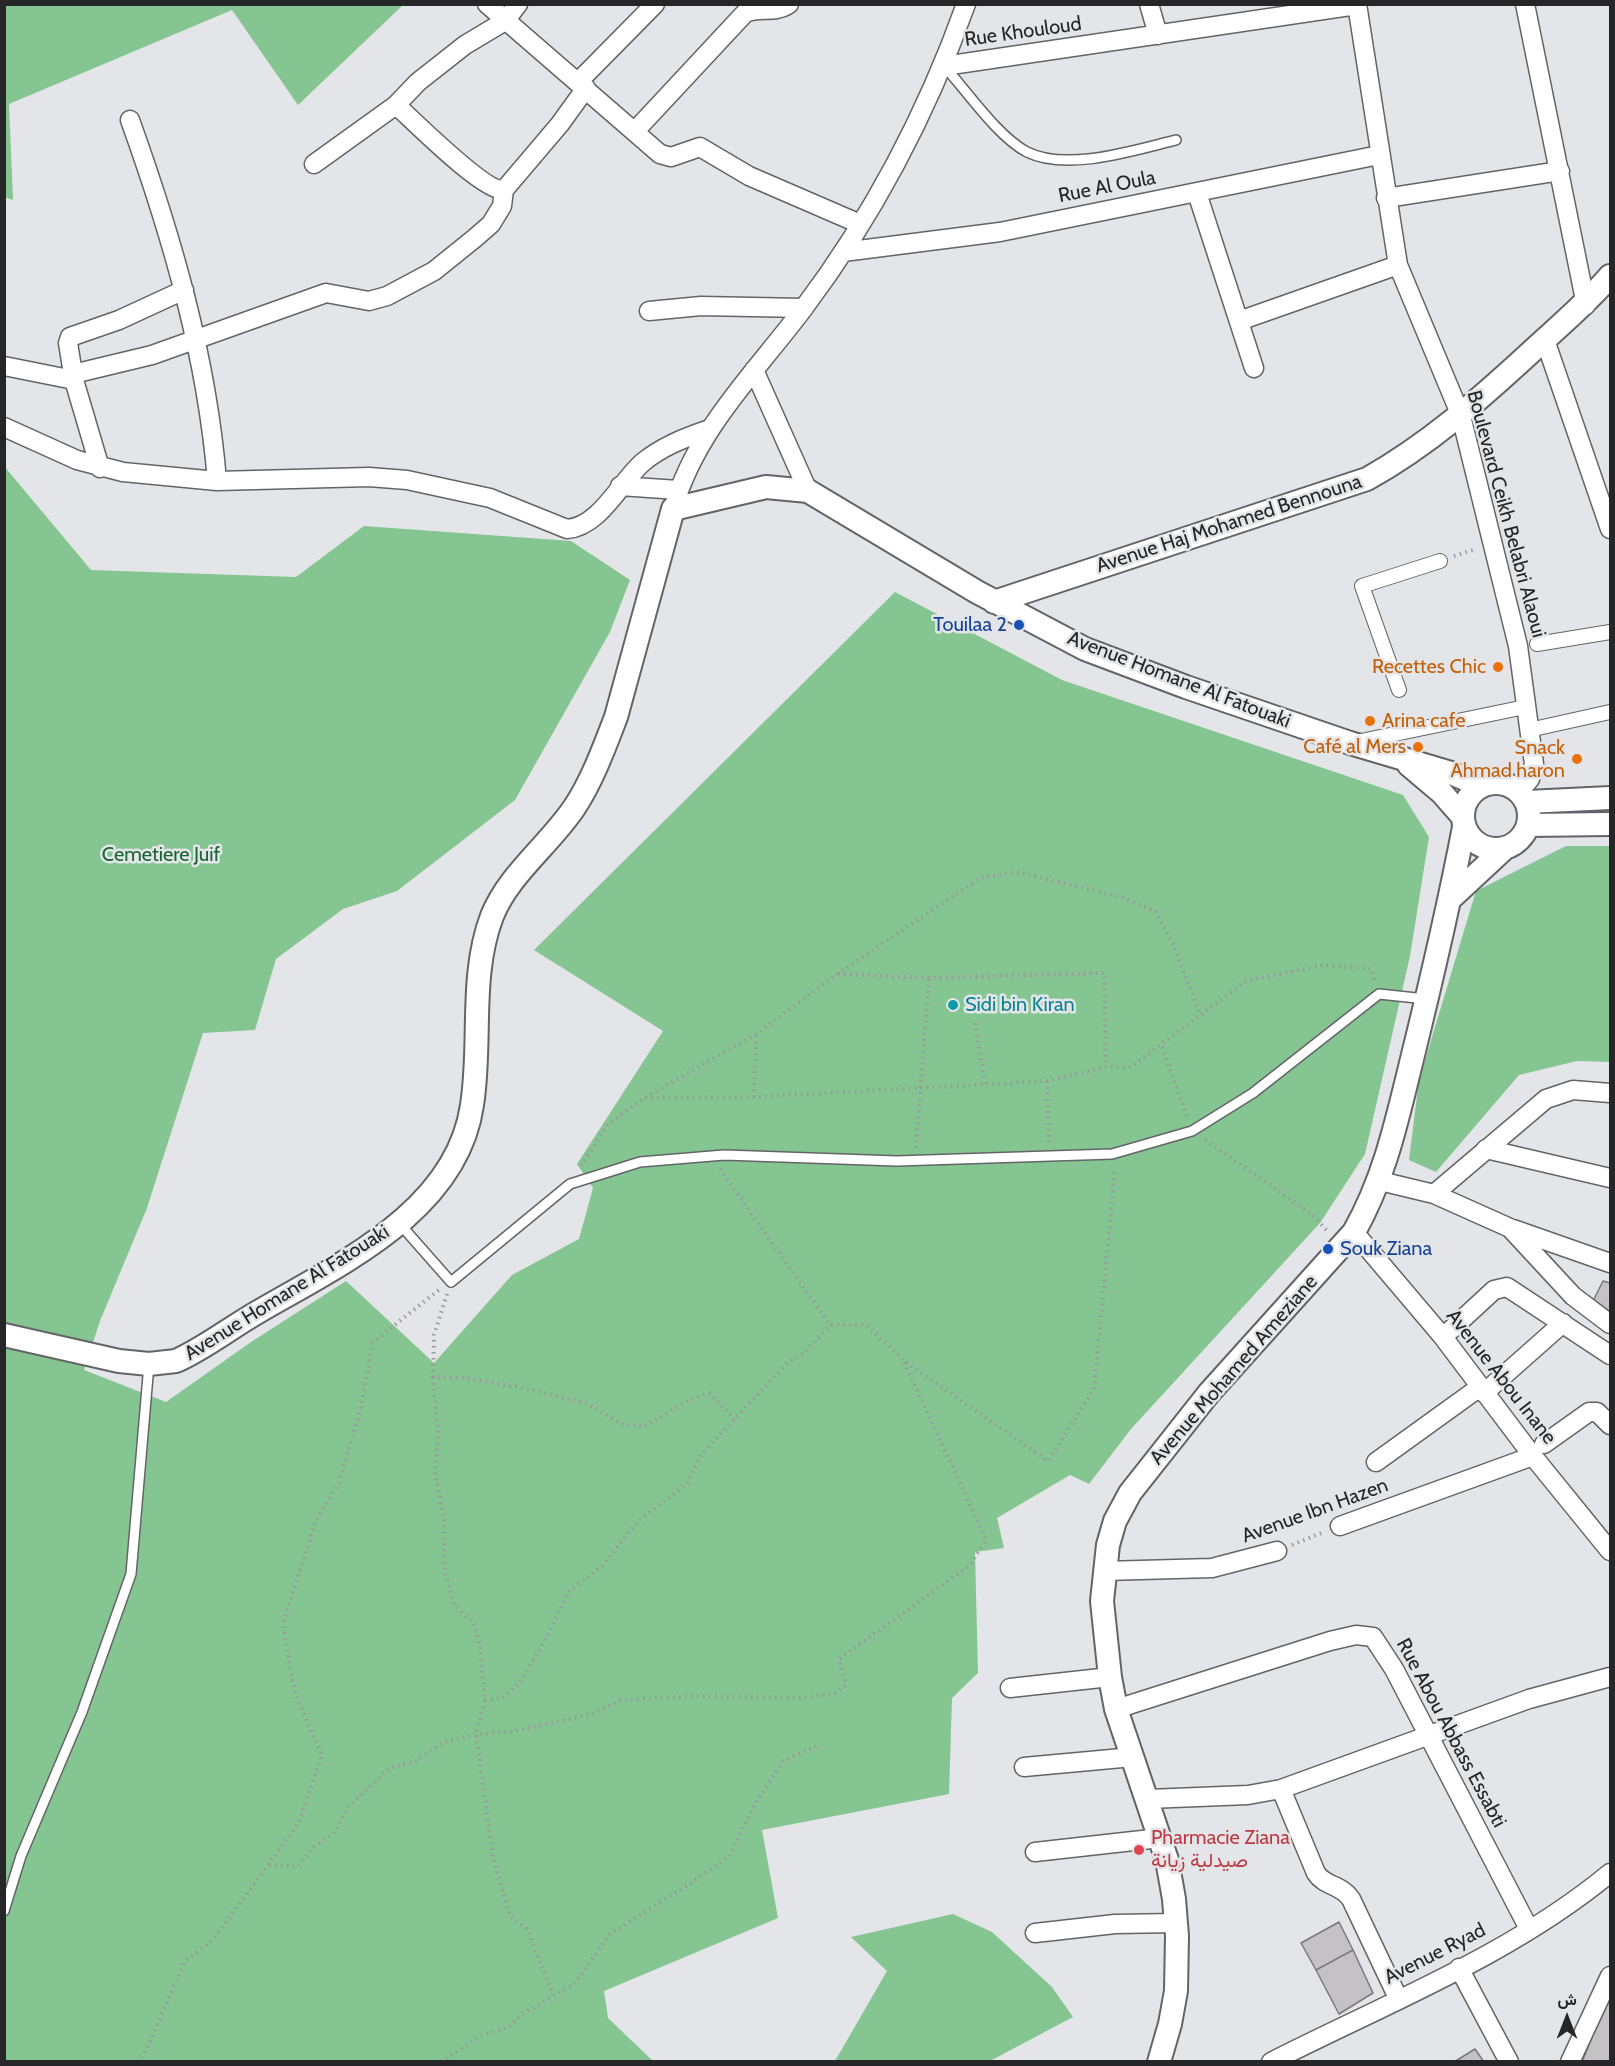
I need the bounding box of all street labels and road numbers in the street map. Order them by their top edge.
street label: Rue Khouloud [963,12,1083,52]
street label: Rue Al Oula [1056,166,1158,208]
street label: Boulevard Ceikh Belabri Alaoui [1461,388,1551,640]
street label: Avenue Haj Mohamed Bennouna [1093,470,1365,578]
street label: Avenue Homane Al Fatouaki [1064,626,1294,734]
street label: Avenue Homane Al Fatouaki [180,1220,394,1366]
street label: Avenue Mohamed Ameziane [1145,1270,1323,1470]
street label: Avenue Abou Inane [1441,1305,1561,1449]
street label: Avenue Ibn Hazen [1239,1473,1391,1549]
street label: Rue Abou Abbass Essabti [1391,1634,1511,1832]
street label: Avenue Ryad [1380,1918,1490,1990]

